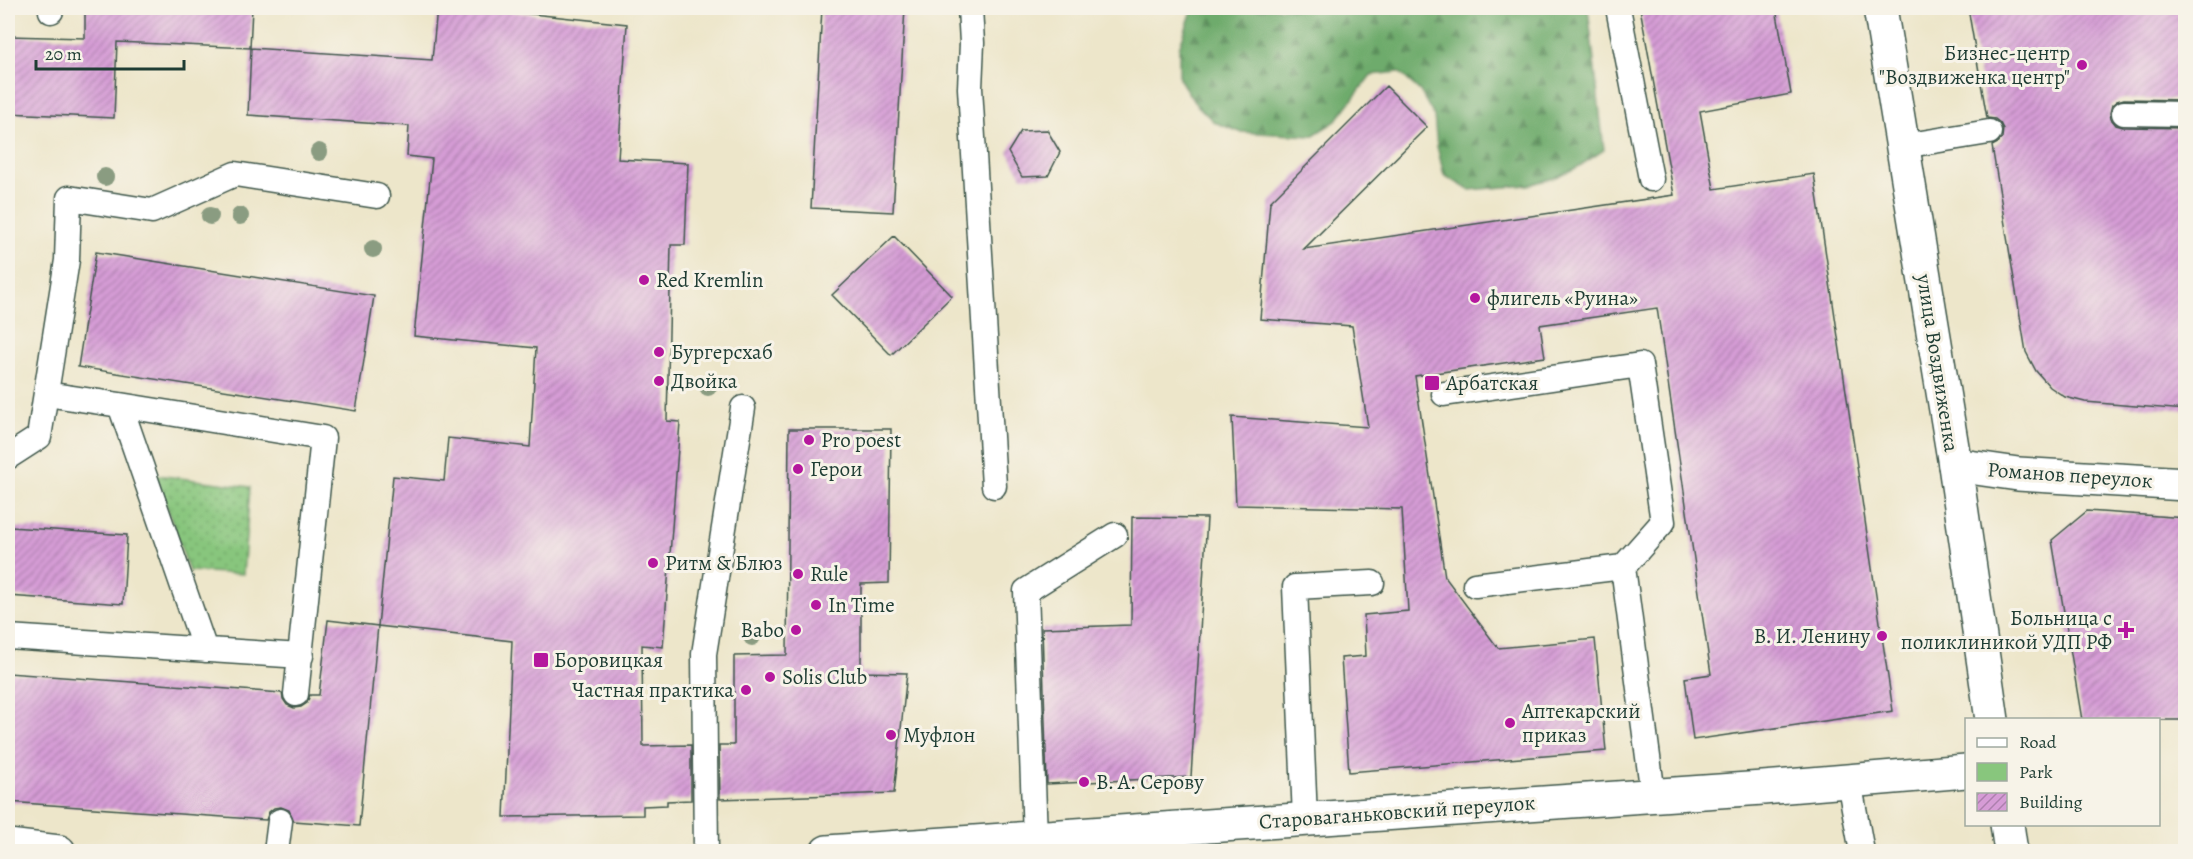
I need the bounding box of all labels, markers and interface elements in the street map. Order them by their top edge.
scale bar [36,33,184,71]
place label: Бизнес-центр "Воздвиженка центр" [1879,39,2070,91]
text: 20 m [45,42,82,66]
marker: Бизнес-центр "Воздвиженка центр" [2075,58,2089,72]
place label: Red Kremlin [656,266,764,294]
street label: улица Воздвиженка [1910,271,1966,454]
marker: Red Kremlin [637,273,651,287]
place label: флигель «Руина» [1487,284,1638,312]
marker: флигель «Руина» [1468,291,1482,305]
place label: Бургерсхаб [671,338,773,366]
marker: Бургерсхаб [652,345,666,359]
place label: Двойка [671,367,738,395]
place label: Арбатская [1445,369,1538,397]
marker: Двойка [652,374,666,388]
marker: Арбатская [1423,374,1441,392]
place label: Pro poest [821,426,901,454]
marker: Pro poest [802,433,816,447]
place label: Герои [810,455,862,483]
street label: Романов переулок [1986,455,2154,495]
marker: Герои [791,462,805,476]
place label: Ритм & Блюз [665,549,782,577]
marker: Ритм & Блюз [646,556,660,570]
place label: Rule [810,560,848,588]
marker: Rule [791,567,805,581]
place label: In Time [828,591,895,619]
marker: In Time [809,598,823,612]
place label: Больница с поликлиникой УДП РФ [1901,604,2112,656]
place label: Babo [741,616,784,644]
marker: Больница с поликлиникой УДП РФ [2117,621,2135,639]
place label: В. И. Ленину [1754,622,1870,650]
marker: Babo [789,623,803,637]
marker: В. И. Ленину [1875,629,1889,643]
place label: Боровицкая [554,646,663,674]
marker: Боровицкая [532,651,550,669]
place label: Solis Club [782,663,867,691]
marker: Solis Club [763,670,777,684]
place label: Частная практика [572,676,734,704]
marker: Частная практика [739,683,753,697]
place label: Аптекарский приказ [1521,697,1640,749]
marker: Аптекарский приказ [1503,716,1517,730]
legend [1965,718,2160,826]
place label: Муфлон [903,721,976,749]
marker: Муфлон [884,728,898,742]
text: Road [2019,730,2057,754]
text: Park [2019,760,2053,784]
place label: В. А. Серову [1096,768,1204,796]
marker: В. А. Серову [1077,775,1091,789]
street label: Староваганьковский переулок [1258,788,1536,836]
text: Building [2019,790,2083,814]

